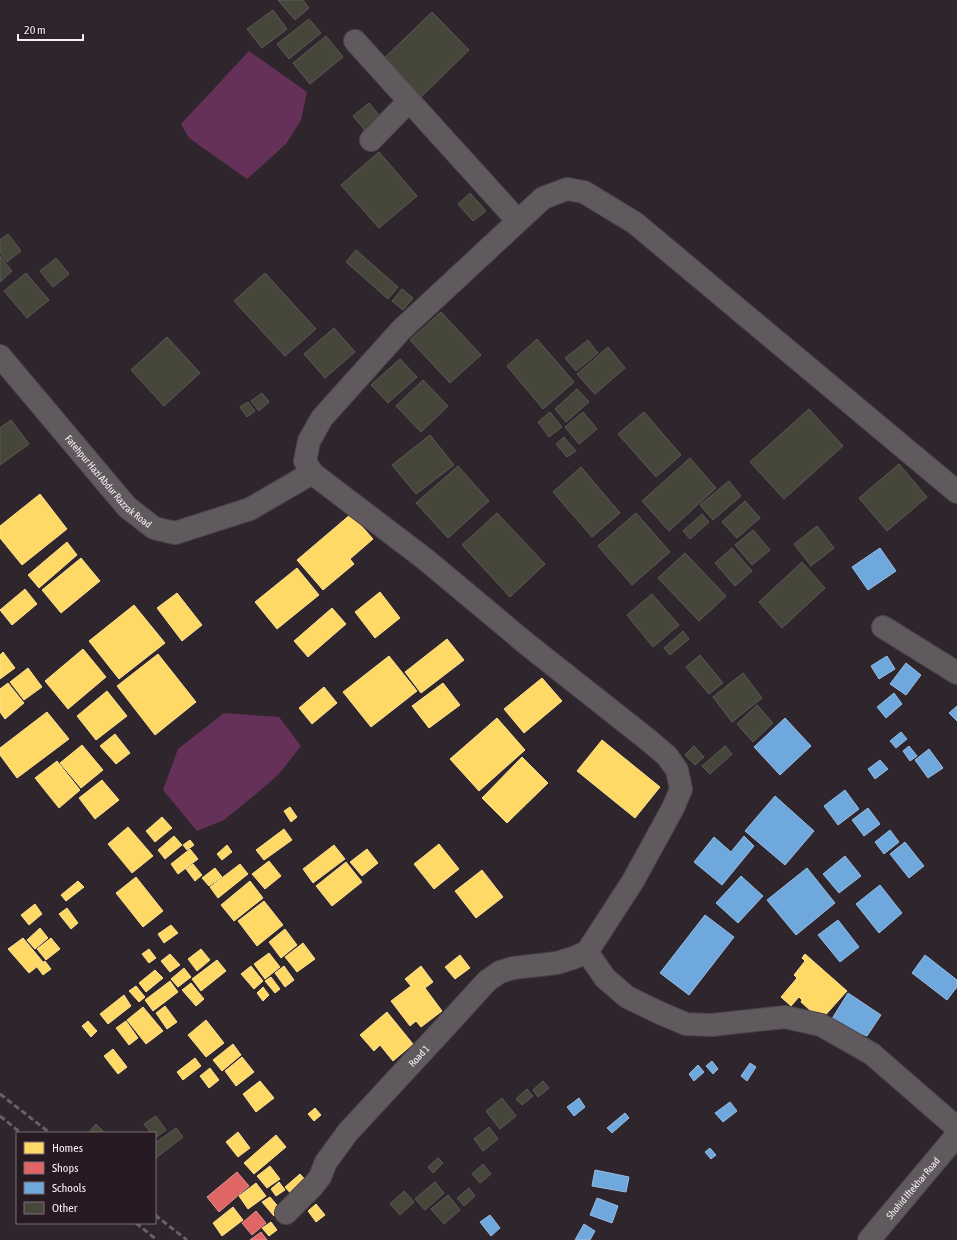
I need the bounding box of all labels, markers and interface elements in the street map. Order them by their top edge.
scale bar [18,16,83,42]
text: 20 m [24,23,46,37]
street label: Fatehpur Hazi Abdur Razzak Road [63,433,154,530]
street label: Road 1 [406,1042,431,1069]
legend [16,1132,156,1224]
text: Homes [52,1141,83,1155]
street label: Shohid Iftekhar Road [884,1155,942,1221]
text: Shops [52,1161,78,1175]
text: Schools [52,1181,86,1195]
text: Other [52,1201,78,1215]

